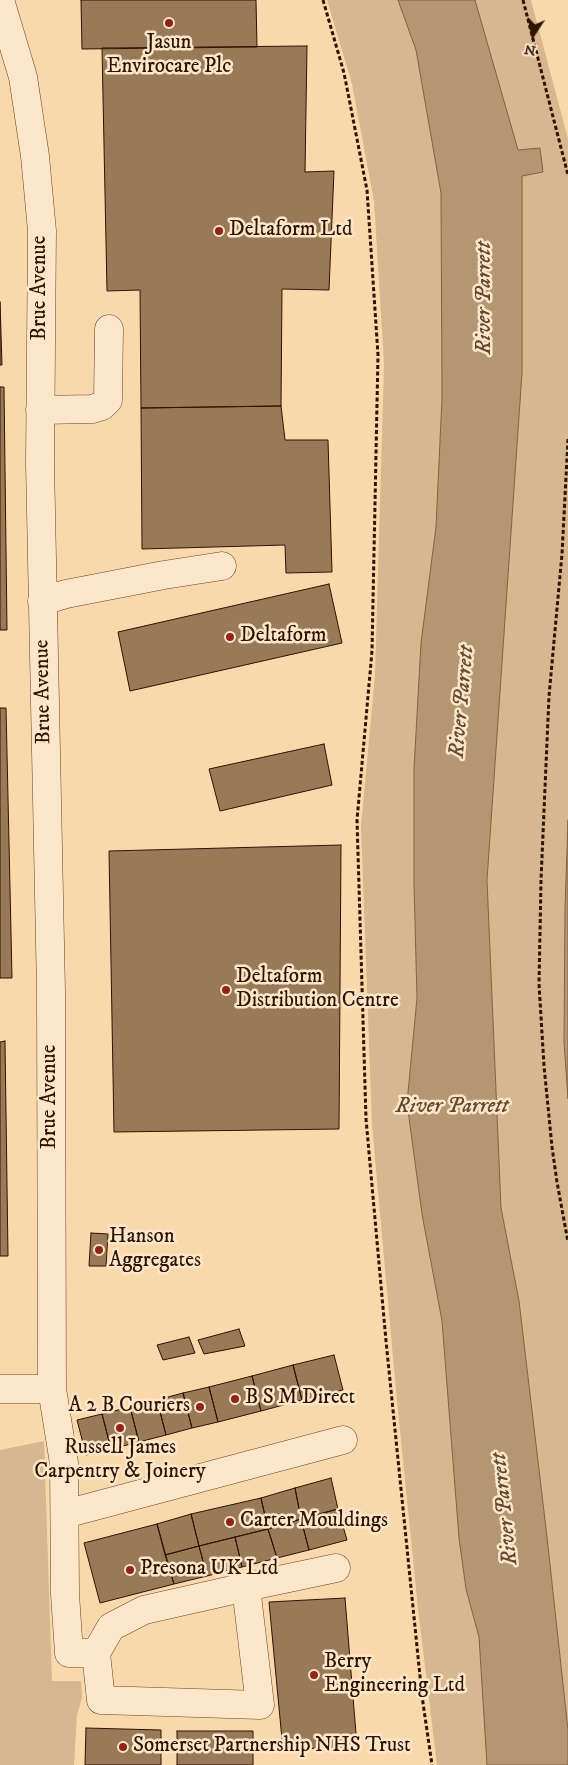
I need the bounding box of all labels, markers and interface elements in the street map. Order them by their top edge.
north arrow [508,10,558,60]
marker: Jasun Envirocare Plc [163,17,175,29]
place label: Jasun Envirocare Plc [107,31,231,81]
text: N [523,40,537,60]
place label: Deltaform Ltd [229,218,352,244]
marker: Deltaform Ltd [213,225,225,237]
street label: Brue Avenue [28,236,54,340]
water label: River Parrett [472,242,498,354]
place label: Deltaform [240,624,327,650]
marker: Deltaform [224,631,236,643]
street label: Brue Avenue [30,639,58,745]
water label: River Parrett [445,645,481,759]
place label: Deltaform Distribution Centre [236,965,399,1015]
marker: Deltaform Distribution Centre [220,984,232,996]
street label: Brue Avenue [38,1045,64,1149]
water label: River Parrett [396,1094,508,1120]
place label: Hanson Aggregates [109,1225,201,1275]
marker: Hanson Aggregates [93,1244,105,1256]
place label: B S M Direct [245,1386,355,1412]
marker: B S M Direct [229,1393,241,1405]
place label: A 2 B Couriers [68,1394,190,1420]
marker: A 2 B Couriers [194,1401,206,1413]
marker: Russell James Carpentry & Joinery [114,1422,126,1434]
place label: Russell James Carpentry & Joinery [34,1436,206,1486]
water label: River Parrett [487,1452,525,1566]
place label: Carter Mouldings [240,1509,388,1535]
marker: Carter Mouldings [224,1516,236,1528]
place label: Presona UK Ltd [140,1557,278,1583]
marker: Presona UK Ltd [124,1564,136,1576]
place label: Berry Engineering Ltd [324,1650,465,1700]
marker: Berry Engineering Ltd [308,1669,320,1681]
place label: Somerset Partnership NHS Trust [133,1734,411,1760]
marker: Somerset Partnership NHS Trust [117,1741,129,1753]

